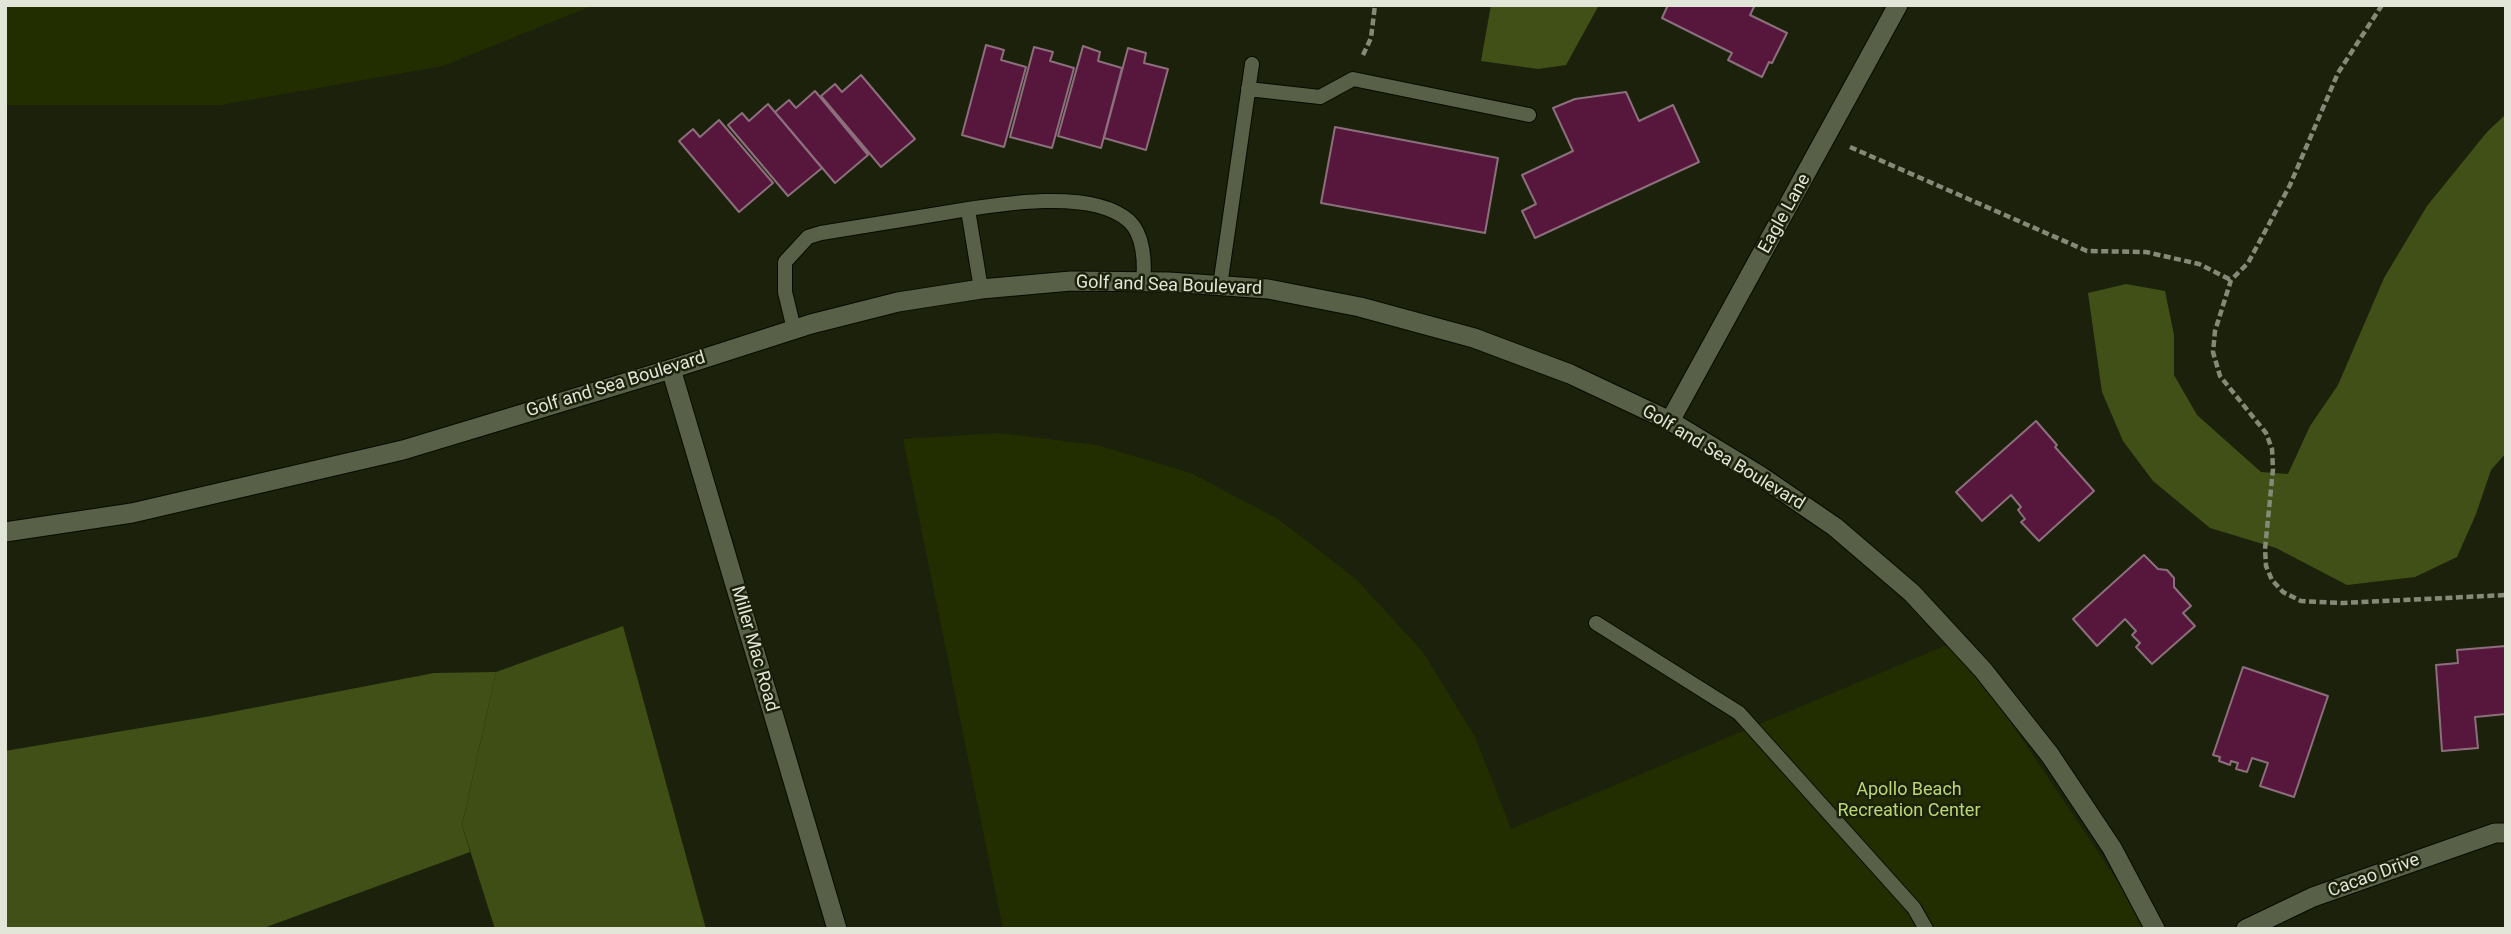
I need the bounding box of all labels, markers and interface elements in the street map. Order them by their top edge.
street label: Eagle Lane [1754,171,1816,257]
street label: Golf and Sea Boulevard [1076,272,1262,300]
street label: Golf and Sea Boulevard [524,347,708,423]
street label: Golf and Sea Boulevard [1638,401,1808,515]
street label: Miller Mac Road [726,584,782,714]
park label: Apollo Beach Recreation Center [1838,779,1980,822]
street label: Cacao Drive [2325,849,2423,903]

